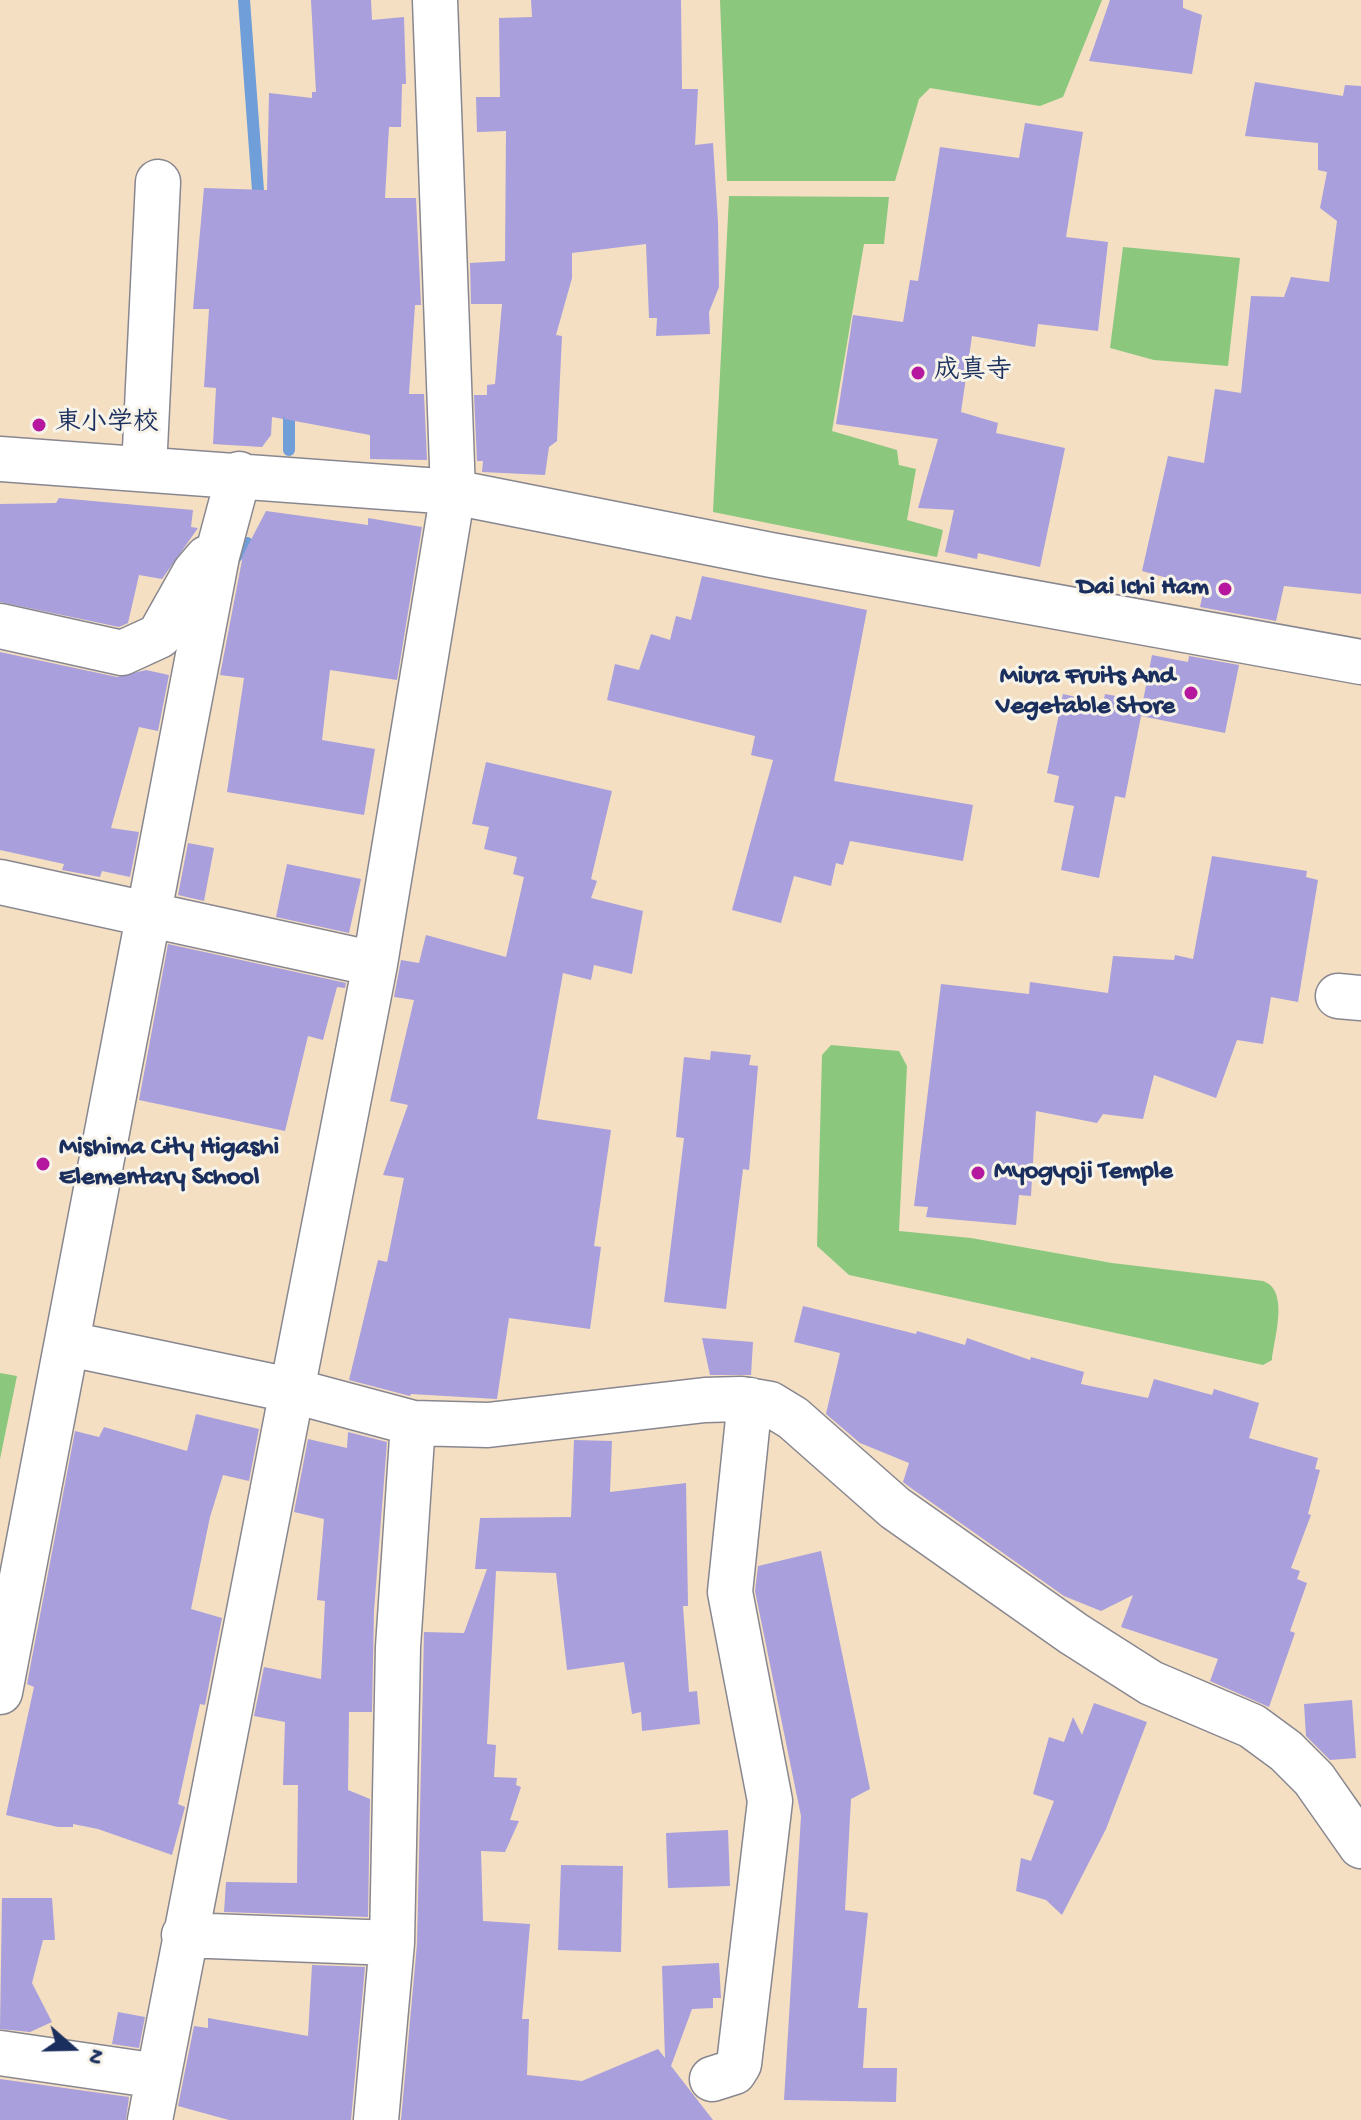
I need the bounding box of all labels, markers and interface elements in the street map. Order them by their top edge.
place label: 成真寺 [934,357,1012,389]
marker: 成真寺 [909,364,927,382]
place label: 東小学校 [55,409,159,441]
marker: 東小学校 [30,416,48,434]
place label: Dai Ichi Ham [1077,573,1209,605]
marker: Dai Ichi Ham [1216,580,1234,598]
place label: Miura Fruits And Vegetable Store [996,662,1175,724]
marker: Miura Fruits And Vegetable Store [1182,684,1200,702]
place label: Mishima City Higashi Elementary School [59,1133,279,1194]
marker: Mishima City Higashi Elementary School [34,1155,52,1173]
place label: Myogyoji Temple [994,1157,1173,1189]
marker: Myogyoji Temple [969,1164,987,1182]
north arrow [32,2008,112,2088]
text: N [80,2045,109,2067]

